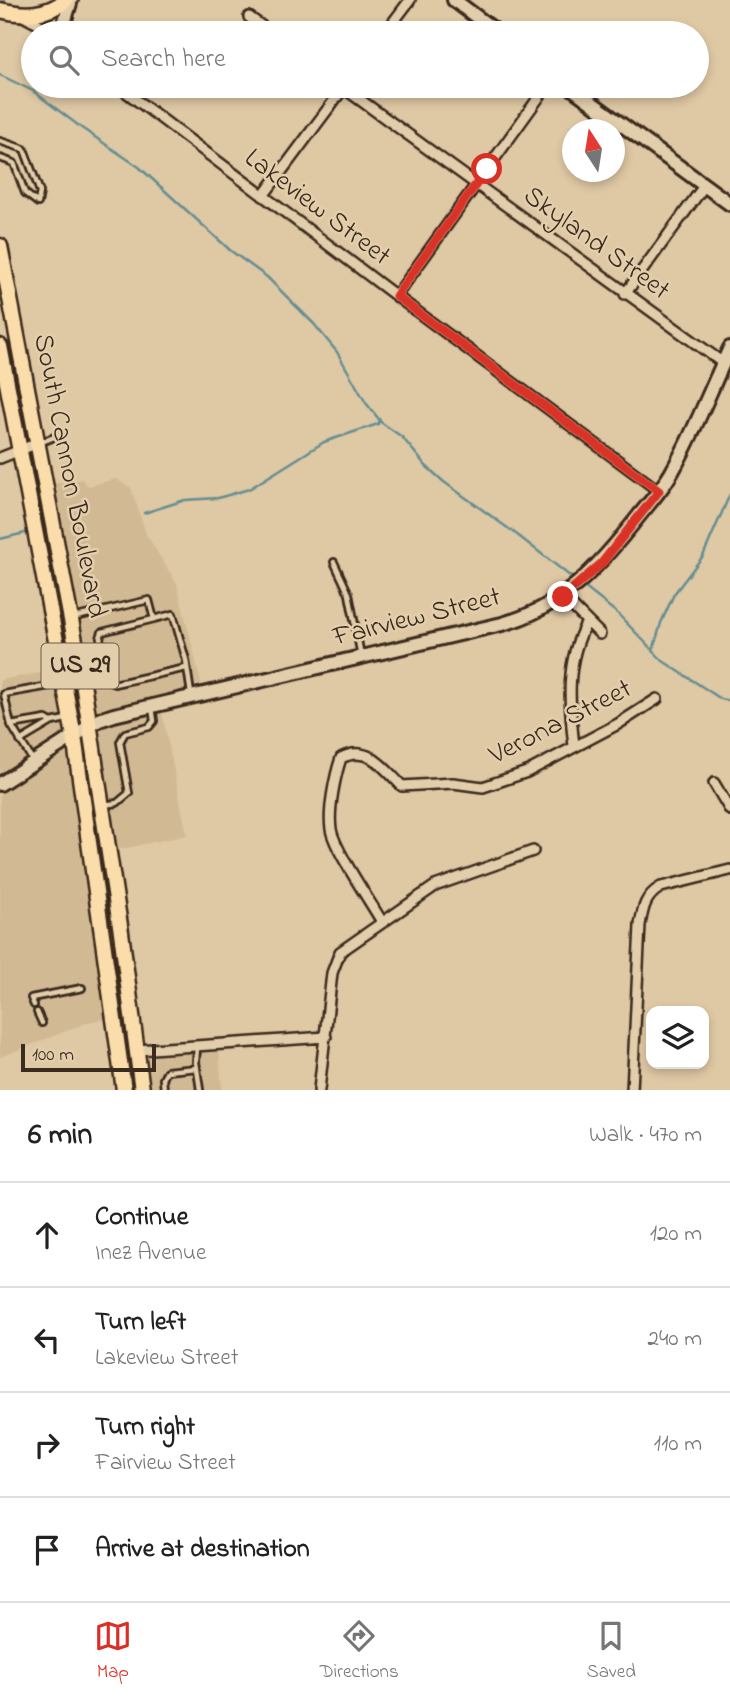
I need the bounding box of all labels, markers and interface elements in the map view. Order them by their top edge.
search box [21,21,709,98]
icon: search [45,41,83,79]
text: Search here [101,41,226,79]
north arrow [562,119,625,182]
street label: Lakeview Street [235,139,399,277]
route start [471,153,502,184]
street label: Skyland Street [514,177,678,311]
street label: South Cannon Boulevard [21,330,117,622]
street label: Fairview Street [328,577,505,659]
route end [547,581,578,612]
road number: US 29 [42,644,119,688]
street label: Verona Street [482,669,640,777]
map controls [646,1006,709,1069]
button: layers [646,1006,709,1069]
scale bar [21,1041,156,1073]
text: 100 m [32,1042,74,1069]
text: 6 min [28,1114,92,1158]
text: Walk · 470 m [589,1119,702,1152]
text: Continue [95,1199,188,1237]
icon: ahead [28,1216,66,1254]
text: 120 m [650,1218,702,1251]
text: Inez Avenue [95,1237,206,1270]
text: Turn left [95,1304,186,1342]
icon: left [28,1321,66,1359]
text: 240 m [648,1323,702,1356]
text: Lakeview Street [95,1342,238,1375]
text: Turn right [95,1409,195,1447]
icon: right [28,1426,66,1464]
text: 110 m [654,1428,702,1461]
text: Fairview Street [95,1447,236,1480]
icon: arrive [28,1531,66,1569]
text: Arrive at destination [95,1531,310,1569]
tab: Map [94,1617,132,1686]
tab: Directions [320,1617,399,1686]
tab: Saved [587,1617,636,1686]

